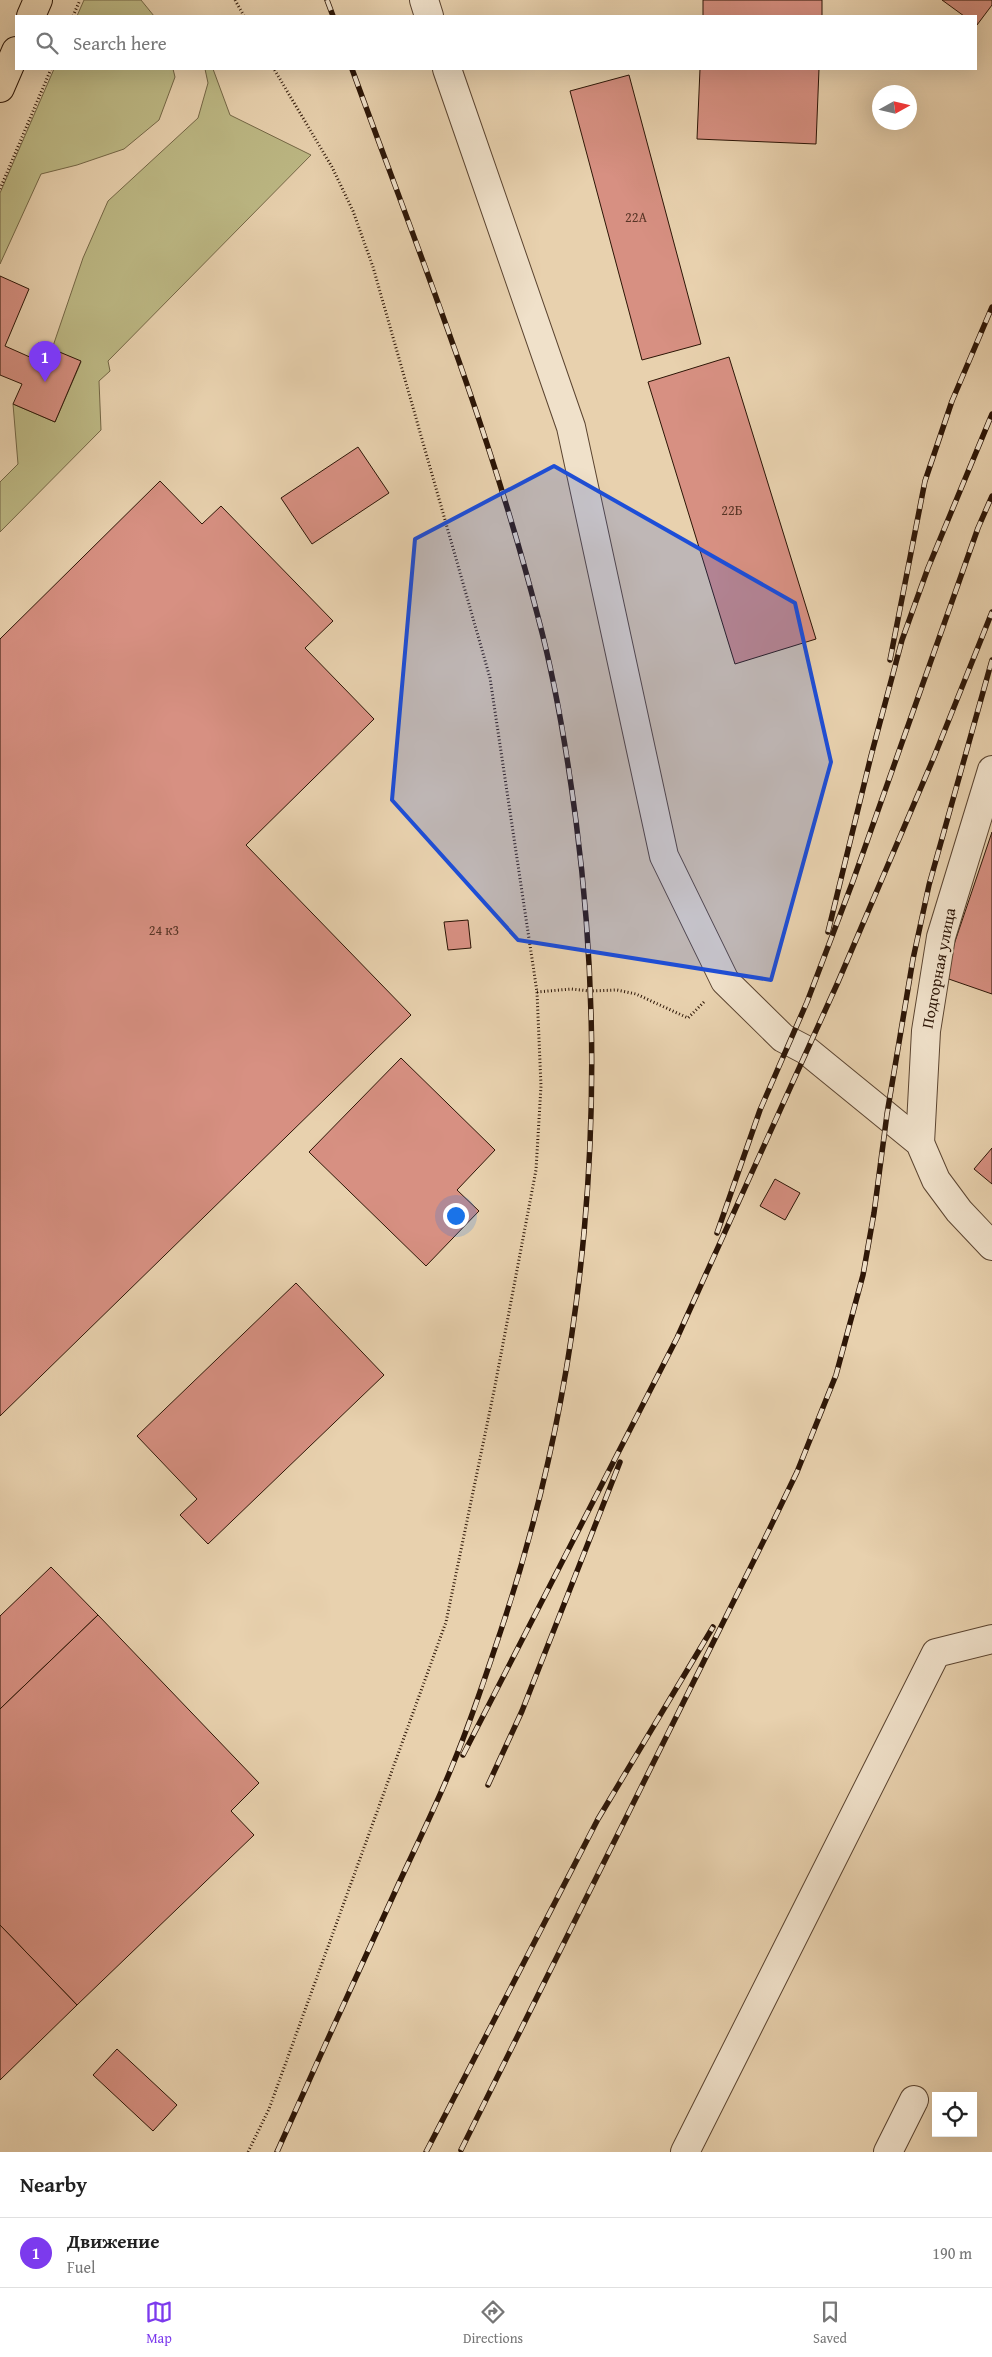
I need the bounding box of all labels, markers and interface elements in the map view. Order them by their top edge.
search box [15,15,977,70]
icon: search [33,29,61,57]
text: Search here [73,29,167,57]
north arrow [872,85,917,130]
house number: 22А [625,207,647,227]
pin: 1 [29,341,61,382]
house number: 22Б [721,500,743,520]
street label: Подгорная улица [915,905,962,1030]
house number: 24 к3 [149,920,179,940]
your location [443,1203,469,1229]
map controls [932,2092,977,2137]
button: locate [932,2092,977,2137]
text: Nearby [20,2169,87,2200]
text: Движение [67,2227,159,2255]
text: 1 [32,2241,40,2265]
text: 190 m [932,2241,972,2265]
text: Fuel [67,2255,95,2279]
tab: Map [145,2298,173,2348]
tab: Directions [463,2298,523,2348]
tab: Saved [813,2298,847,2348]

